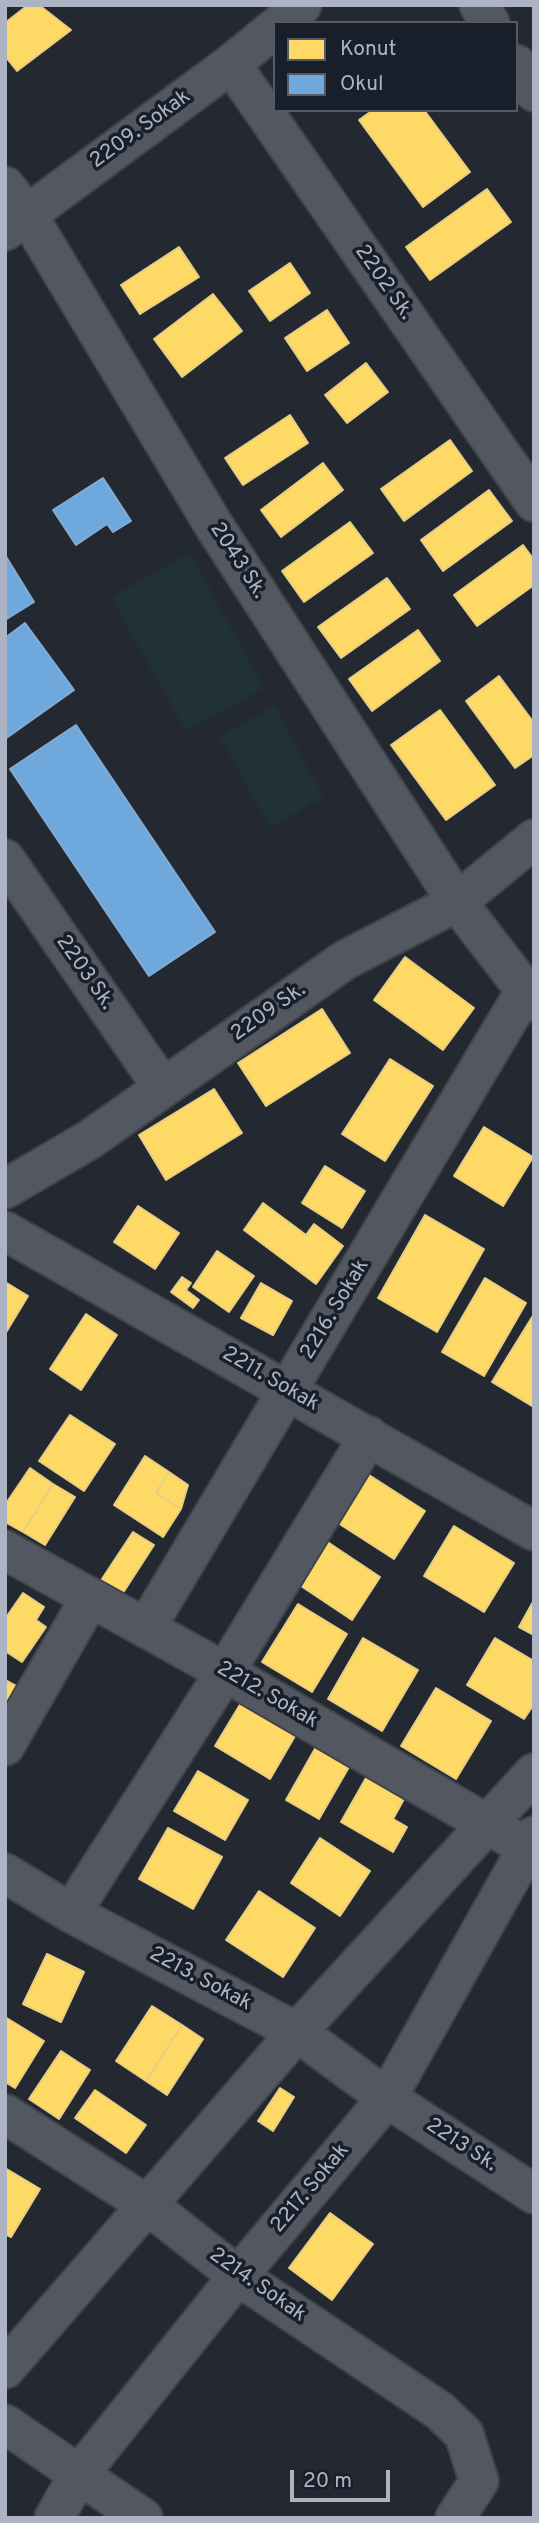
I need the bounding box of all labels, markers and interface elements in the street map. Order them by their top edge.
legend [273,21,518,112]
text: Konut [340,36,397,63]
text: Okul [340,71,384,98]
street label: 2209. Sokak [86,85,196,175]
street label: 2202 Sk. [348,241,418,325]
street label: 2043 Sk. [203,518,271,604]
street label: 2203 Sk. [49,931,119,1015]
street label: 2209 Sk. [227,978,311,1048]
street label: 2216. Sokak [296,1255,376,1365]
street label: 2211. Sokak [217,1342,323,1418]
street label: 2212. Sokak [212,1657,322,1735]
street label: 2213. Sokak [144,1942,256,2018]
street label: 2213 Sk. [421,2114,501,2178]
street label: 2217. Sokak [266,2139,356,2239]
street label: 2214. Sokak [204,2243,310,2329]
scale bar [294,2456,394,2500]
text: 20 m [303,2468,352,2495]

